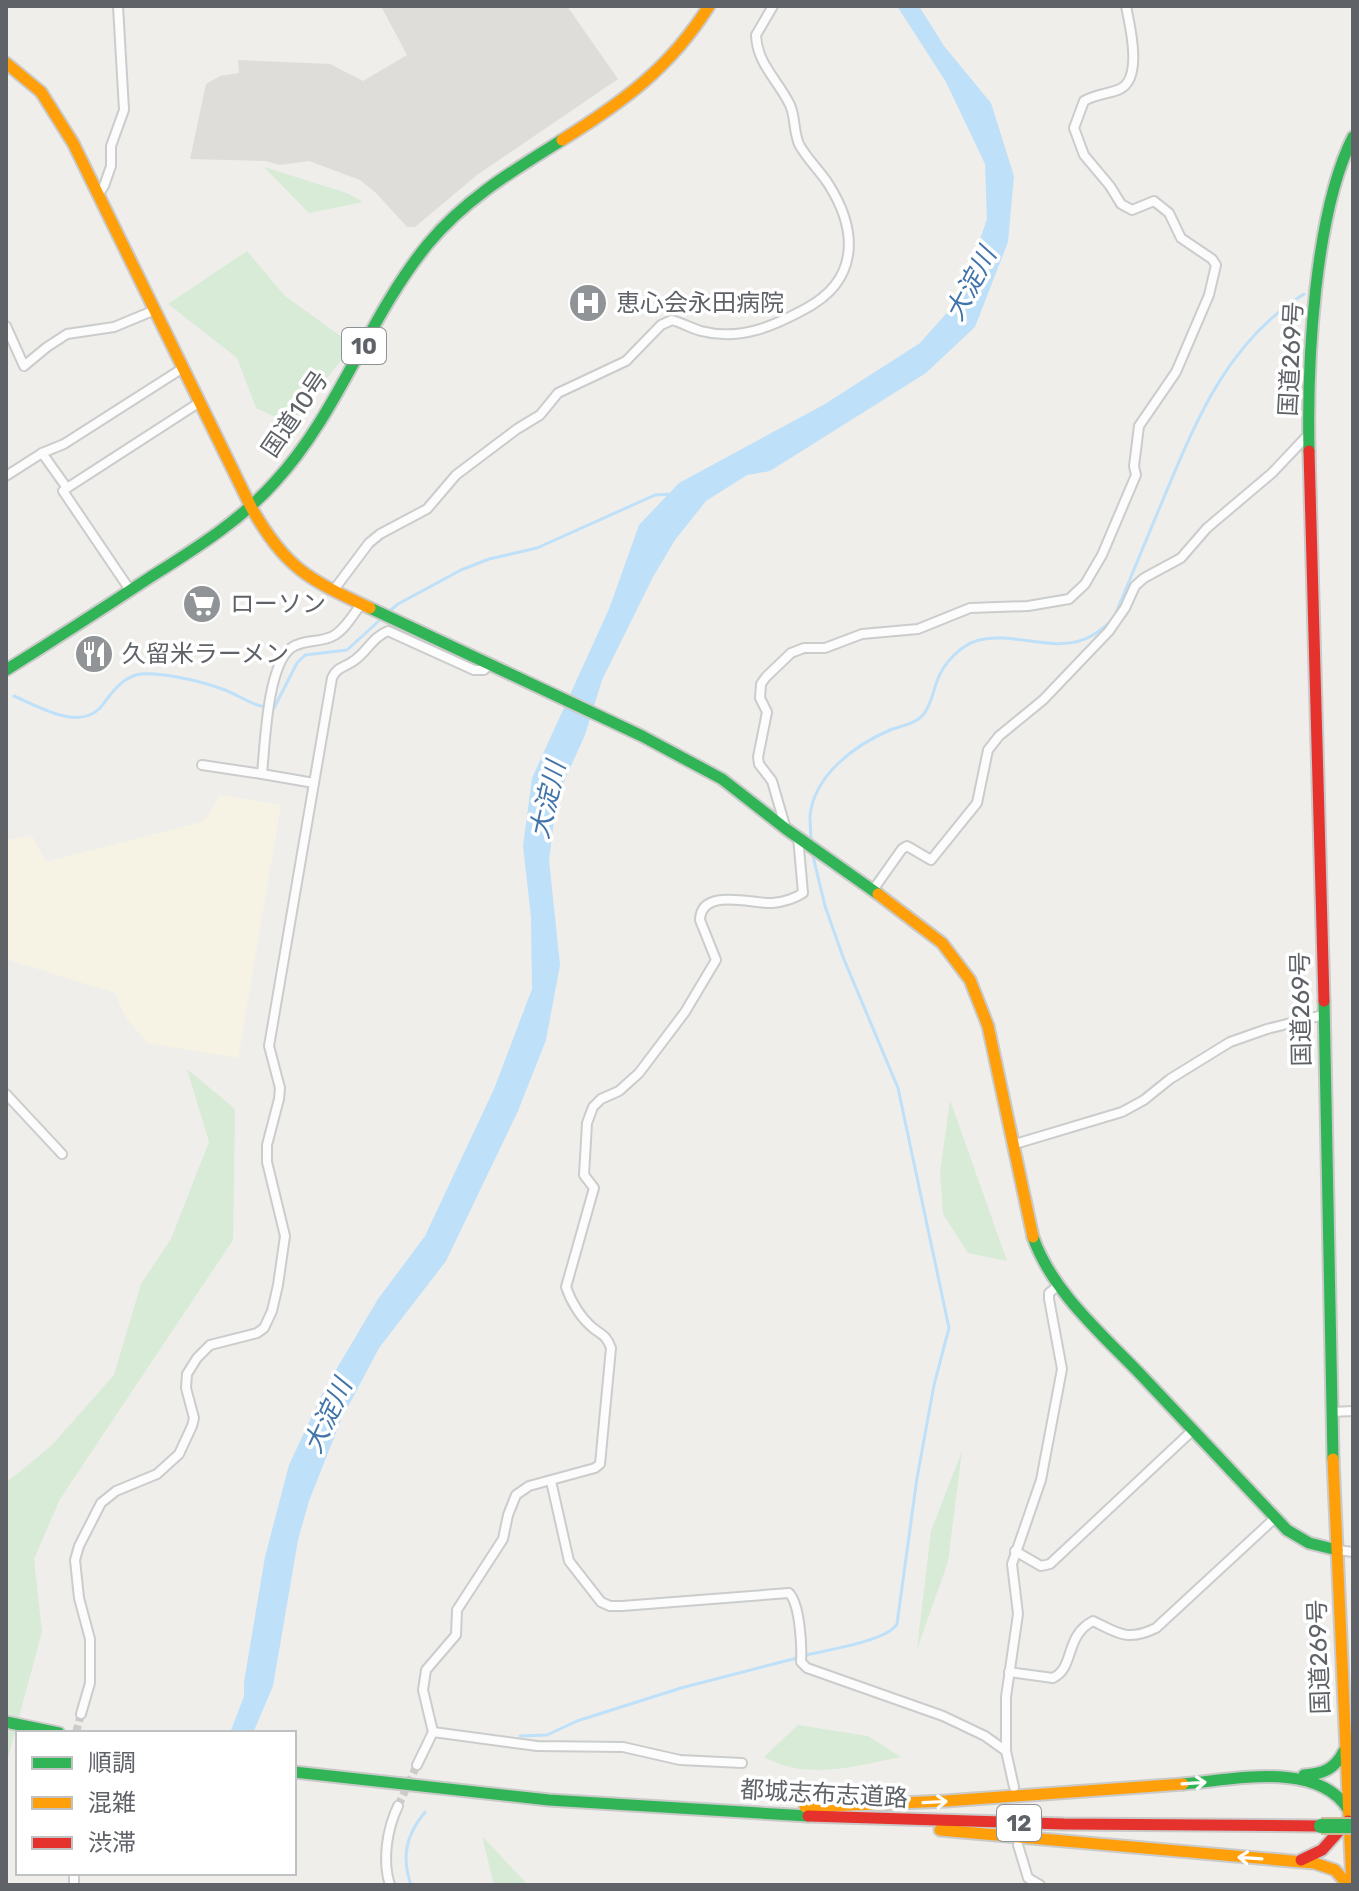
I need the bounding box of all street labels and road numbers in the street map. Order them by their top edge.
street label: 国道269号 [1274,301,1308,417]
road number: 10 [342,328,386,364]
street label: 国道10号 [256,366,334,462]
street label: 国道269号 [1286,951,1316,1067]
street label: 国道269号 [1303,1599,1335,1715]
street label: 都城志布志道路 [739,1776,909,1812]
road number: 12 [997,1805,1041,1841]

